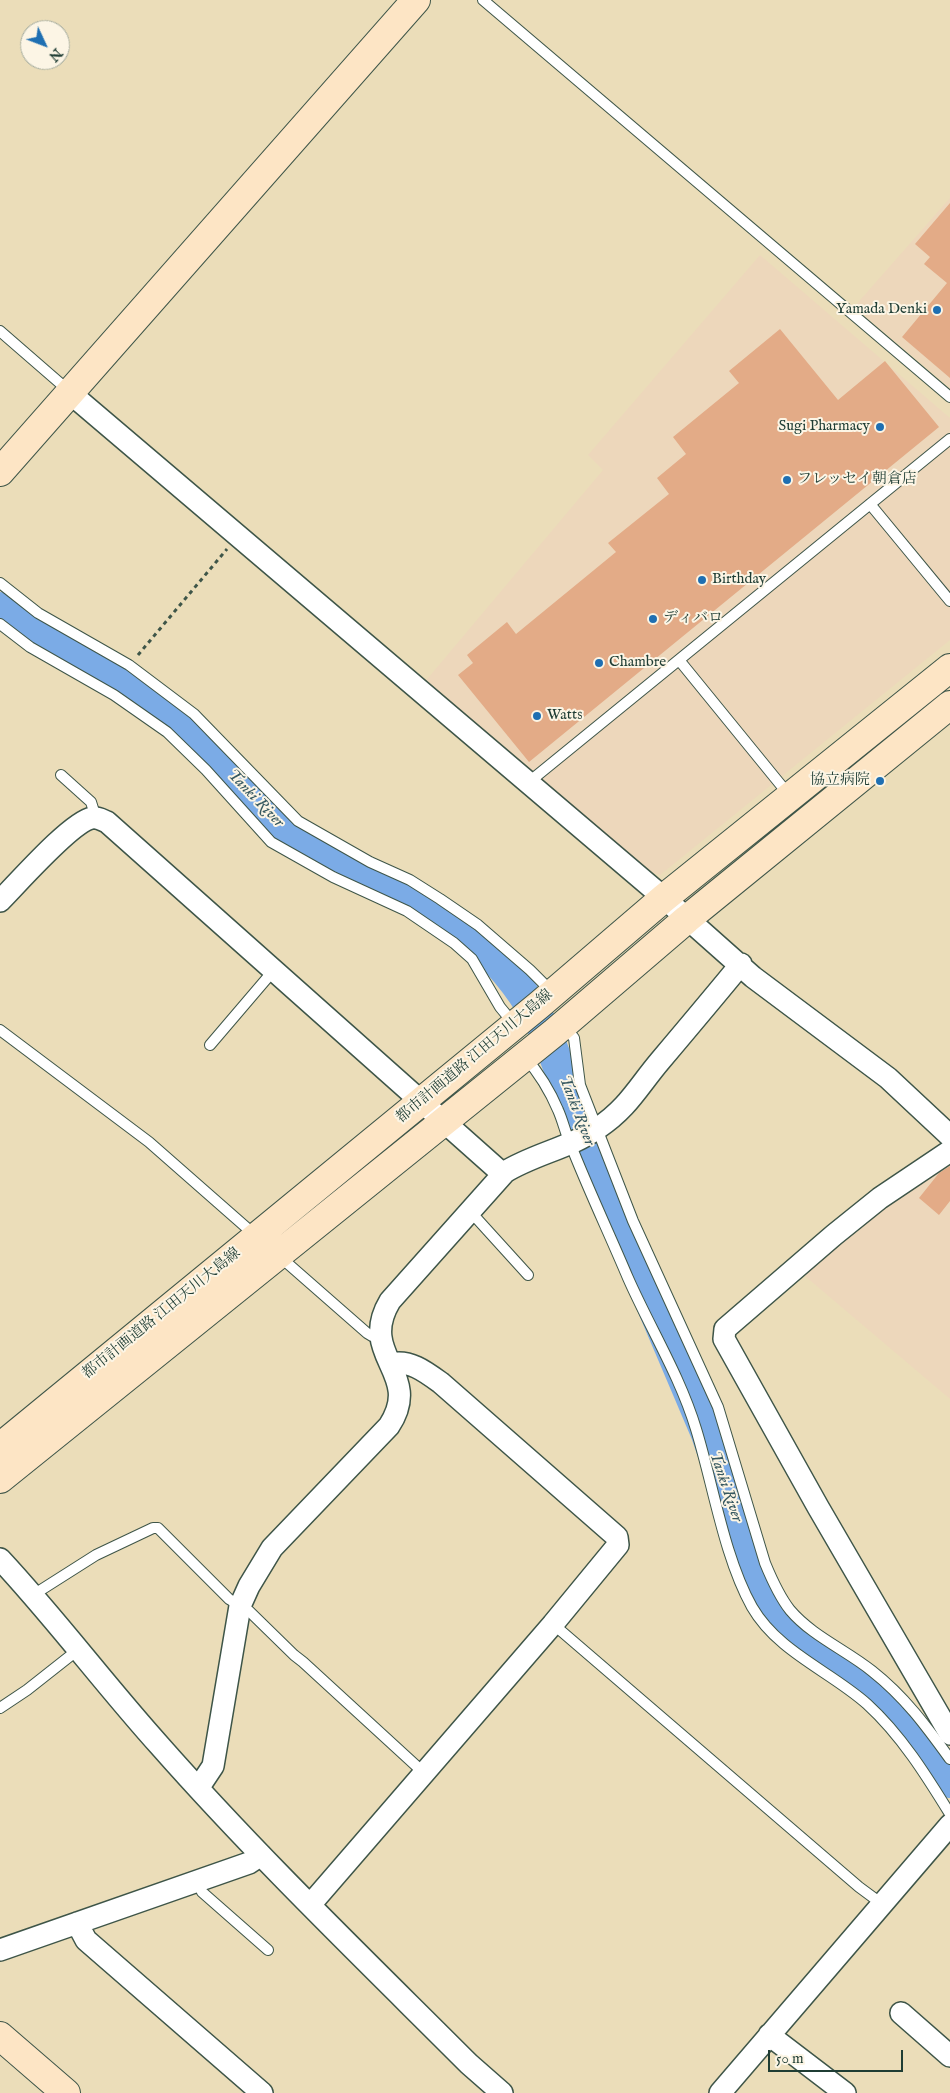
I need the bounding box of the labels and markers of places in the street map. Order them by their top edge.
place label: Yamada Denki [836,301,927,319]
marker: Yamada Denki [931,304,943,316]
place label: Sugi Pharmacy [779,418,870,436]
marker: Sugi Pharmacy [874,421,886,433]
place label: フレッセイ朝倉店 [797,471,917,489]
marker: フレッセイ朝倉店 [781,474,793,486]
place label: Birthday [712,571,766,589]
marker: Birthday [696,574,708,586]
place label: ディバロ [663,610,723,628]
marker: ディバロ [647,613,659,625]
place label: Chambre [609,654,666,672]
marker: Chambre [593,657,605,669]
place label: Watts [547,707,582,725]
marker: Watts [531,710,543,722]
place label: 協立病院 [810,772,870,790]
marker: 協立病院 [874,775,886,787]

